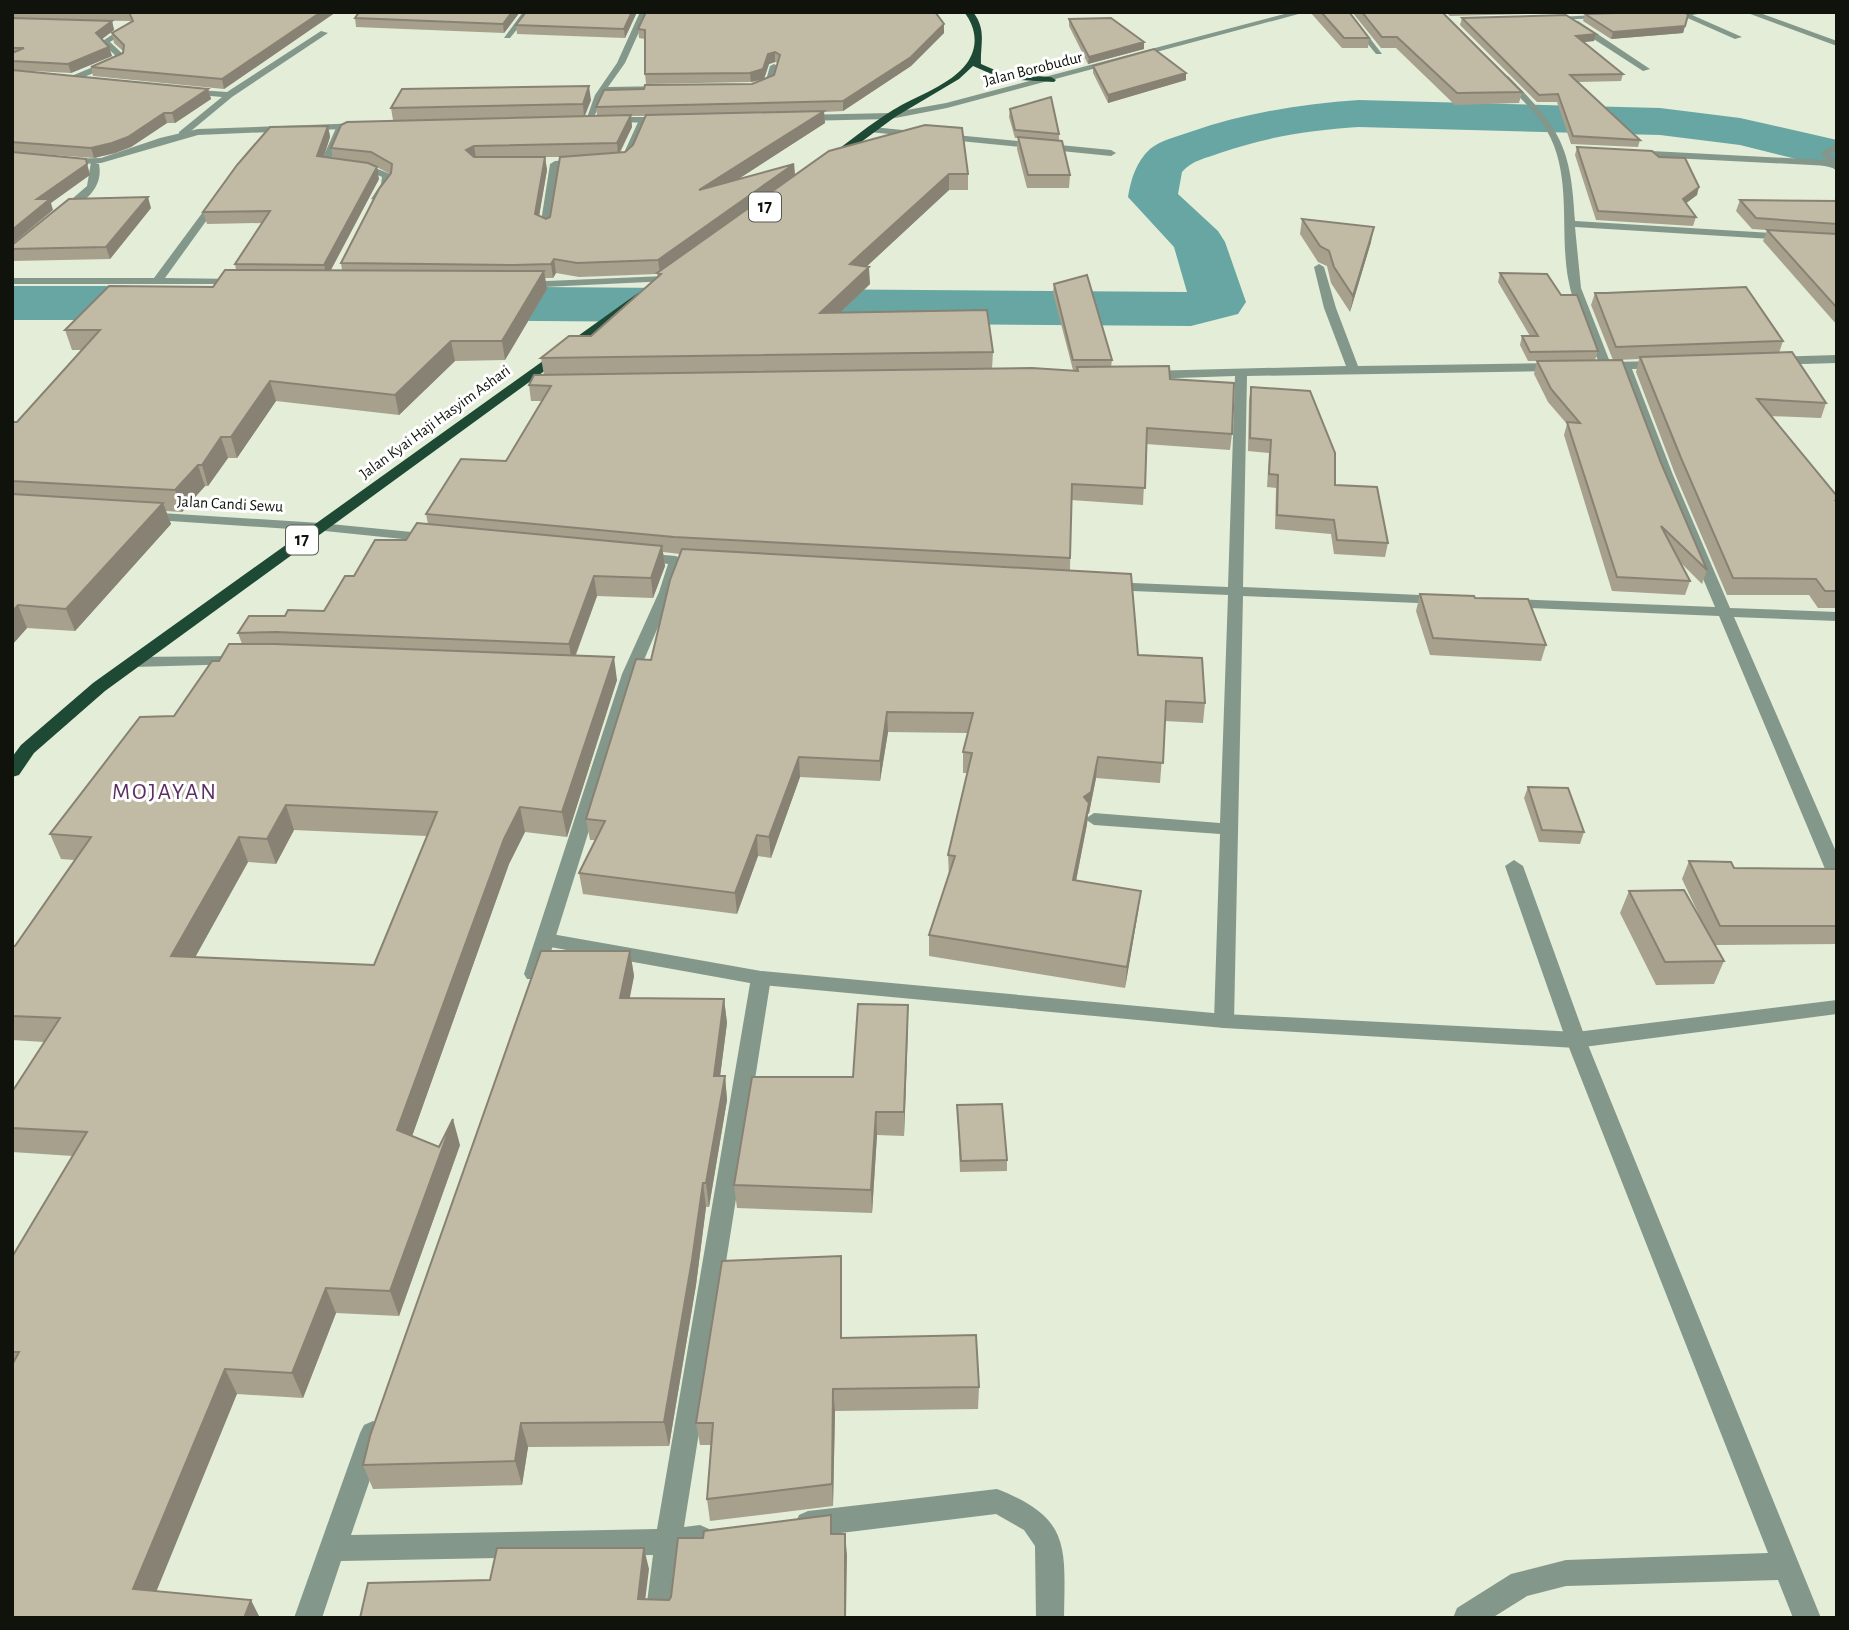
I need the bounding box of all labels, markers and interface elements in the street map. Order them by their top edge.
street label: Jalan Borobudur [982,49,1085,89]
road number: 17 [749,192,781,222]
street label: Jalan Kyai Haji Hasyim Ashari [357,362,514,483]
street label: Jalan Candi Sewu [177,493,283,515]
road number: 17 [286,526,318,554]
district label: MOJAYAN [112,781,218,804]

